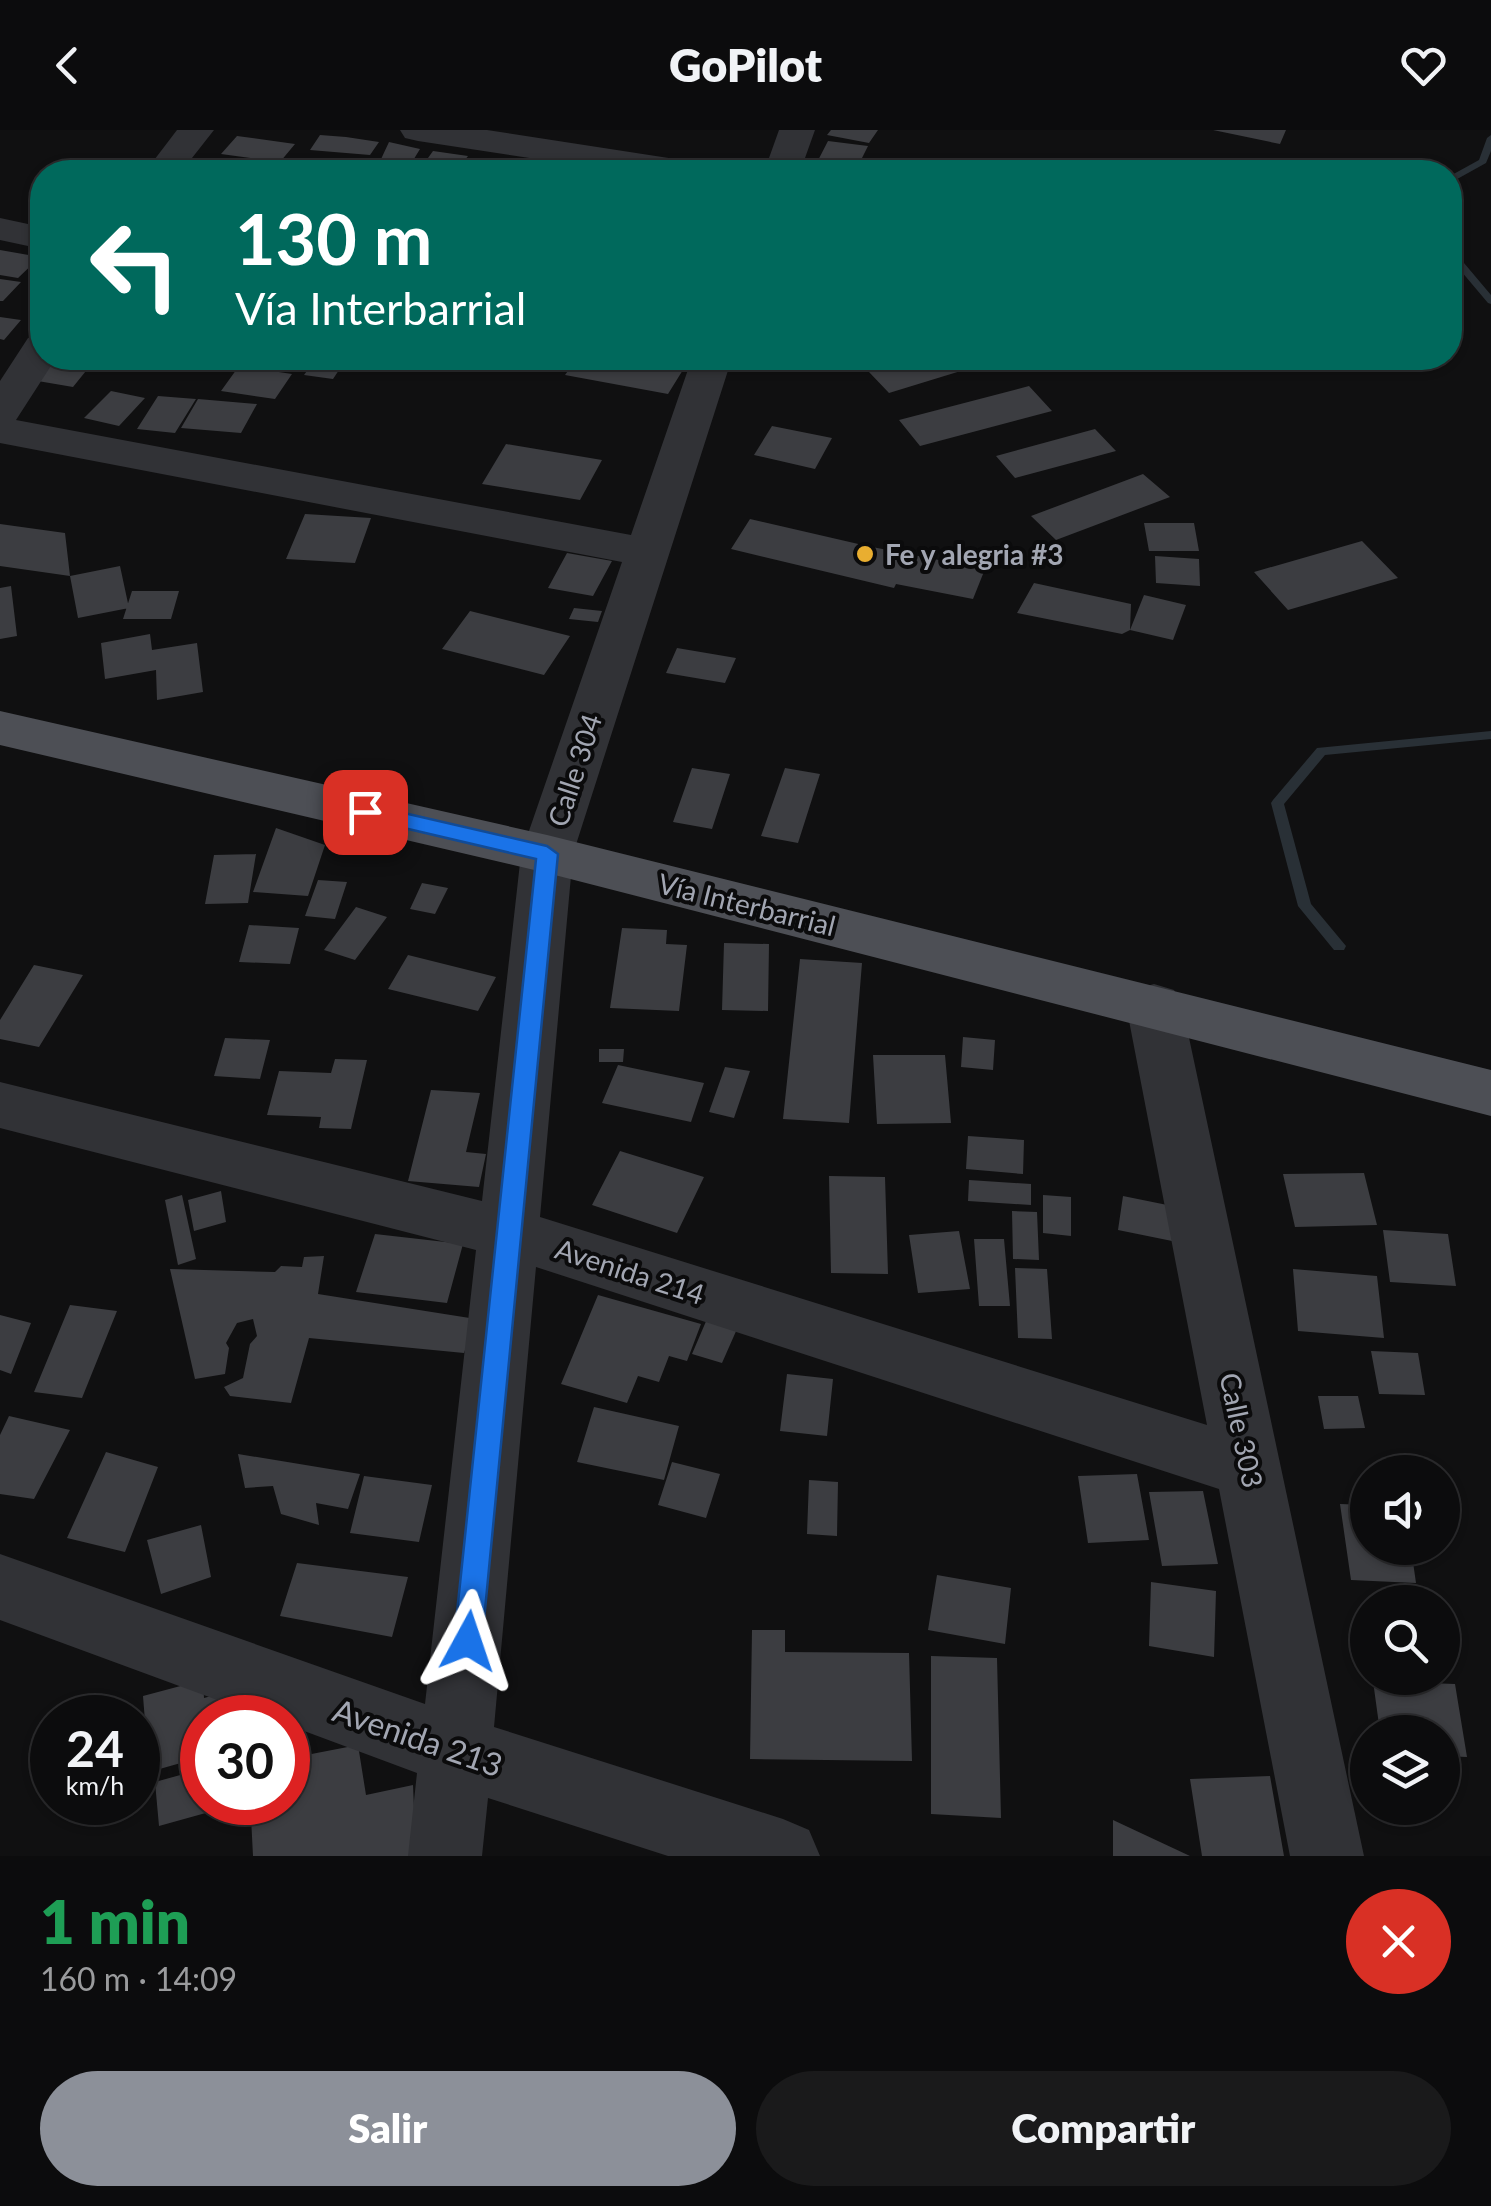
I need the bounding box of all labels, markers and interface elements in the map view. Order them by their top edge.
icon: back [40,38,95,93]
text: GoPilot [669,38,822,92]
icon: heart [1396,38,1451,93]
text: 130 m [235,196,432,280]
icon: left [70,200,200,330]
text: Vía Interbarrial [235,281,526,335]
place label: Fe y alegria #3 [885,537,1063,571]
marker: Fe y alegria #3 [854,543,876,565]
street label: Calle 304 [540,709,608,831]
pin [323,770,408,855]
icon: arrive [338,785,393,840]
street label: Vía Interbarrial [655,866,839,942]
street label: Avenida 214 [551,1231,709,1311]
street label: Calle 303 [1213,1369,1271,1491]
map controls [1350,1455,1460,1825]
button: sound [1350,1455,1460,1565]
button: search [1350,1585,1460,1695]
position arrow [416,1589,520,1693]
street label: Avenida 213 [328,1690,508,1784]
speed limit sign: 30 [180,1695,310,1825]
button: layers [1350,1715,1460,1825]
text: 24 [66,1718,124,1778]
text: km/h [66,1770,124,1800]
text: 1 min [40,1885,190,1957]
button: close [1346,1889,1451,1994]
text: 160 m · 14:09 [40,1959,237,1998]
button: Salir [40,2071,736,2186]
button: Compartir [756,2071,1451,2186]

